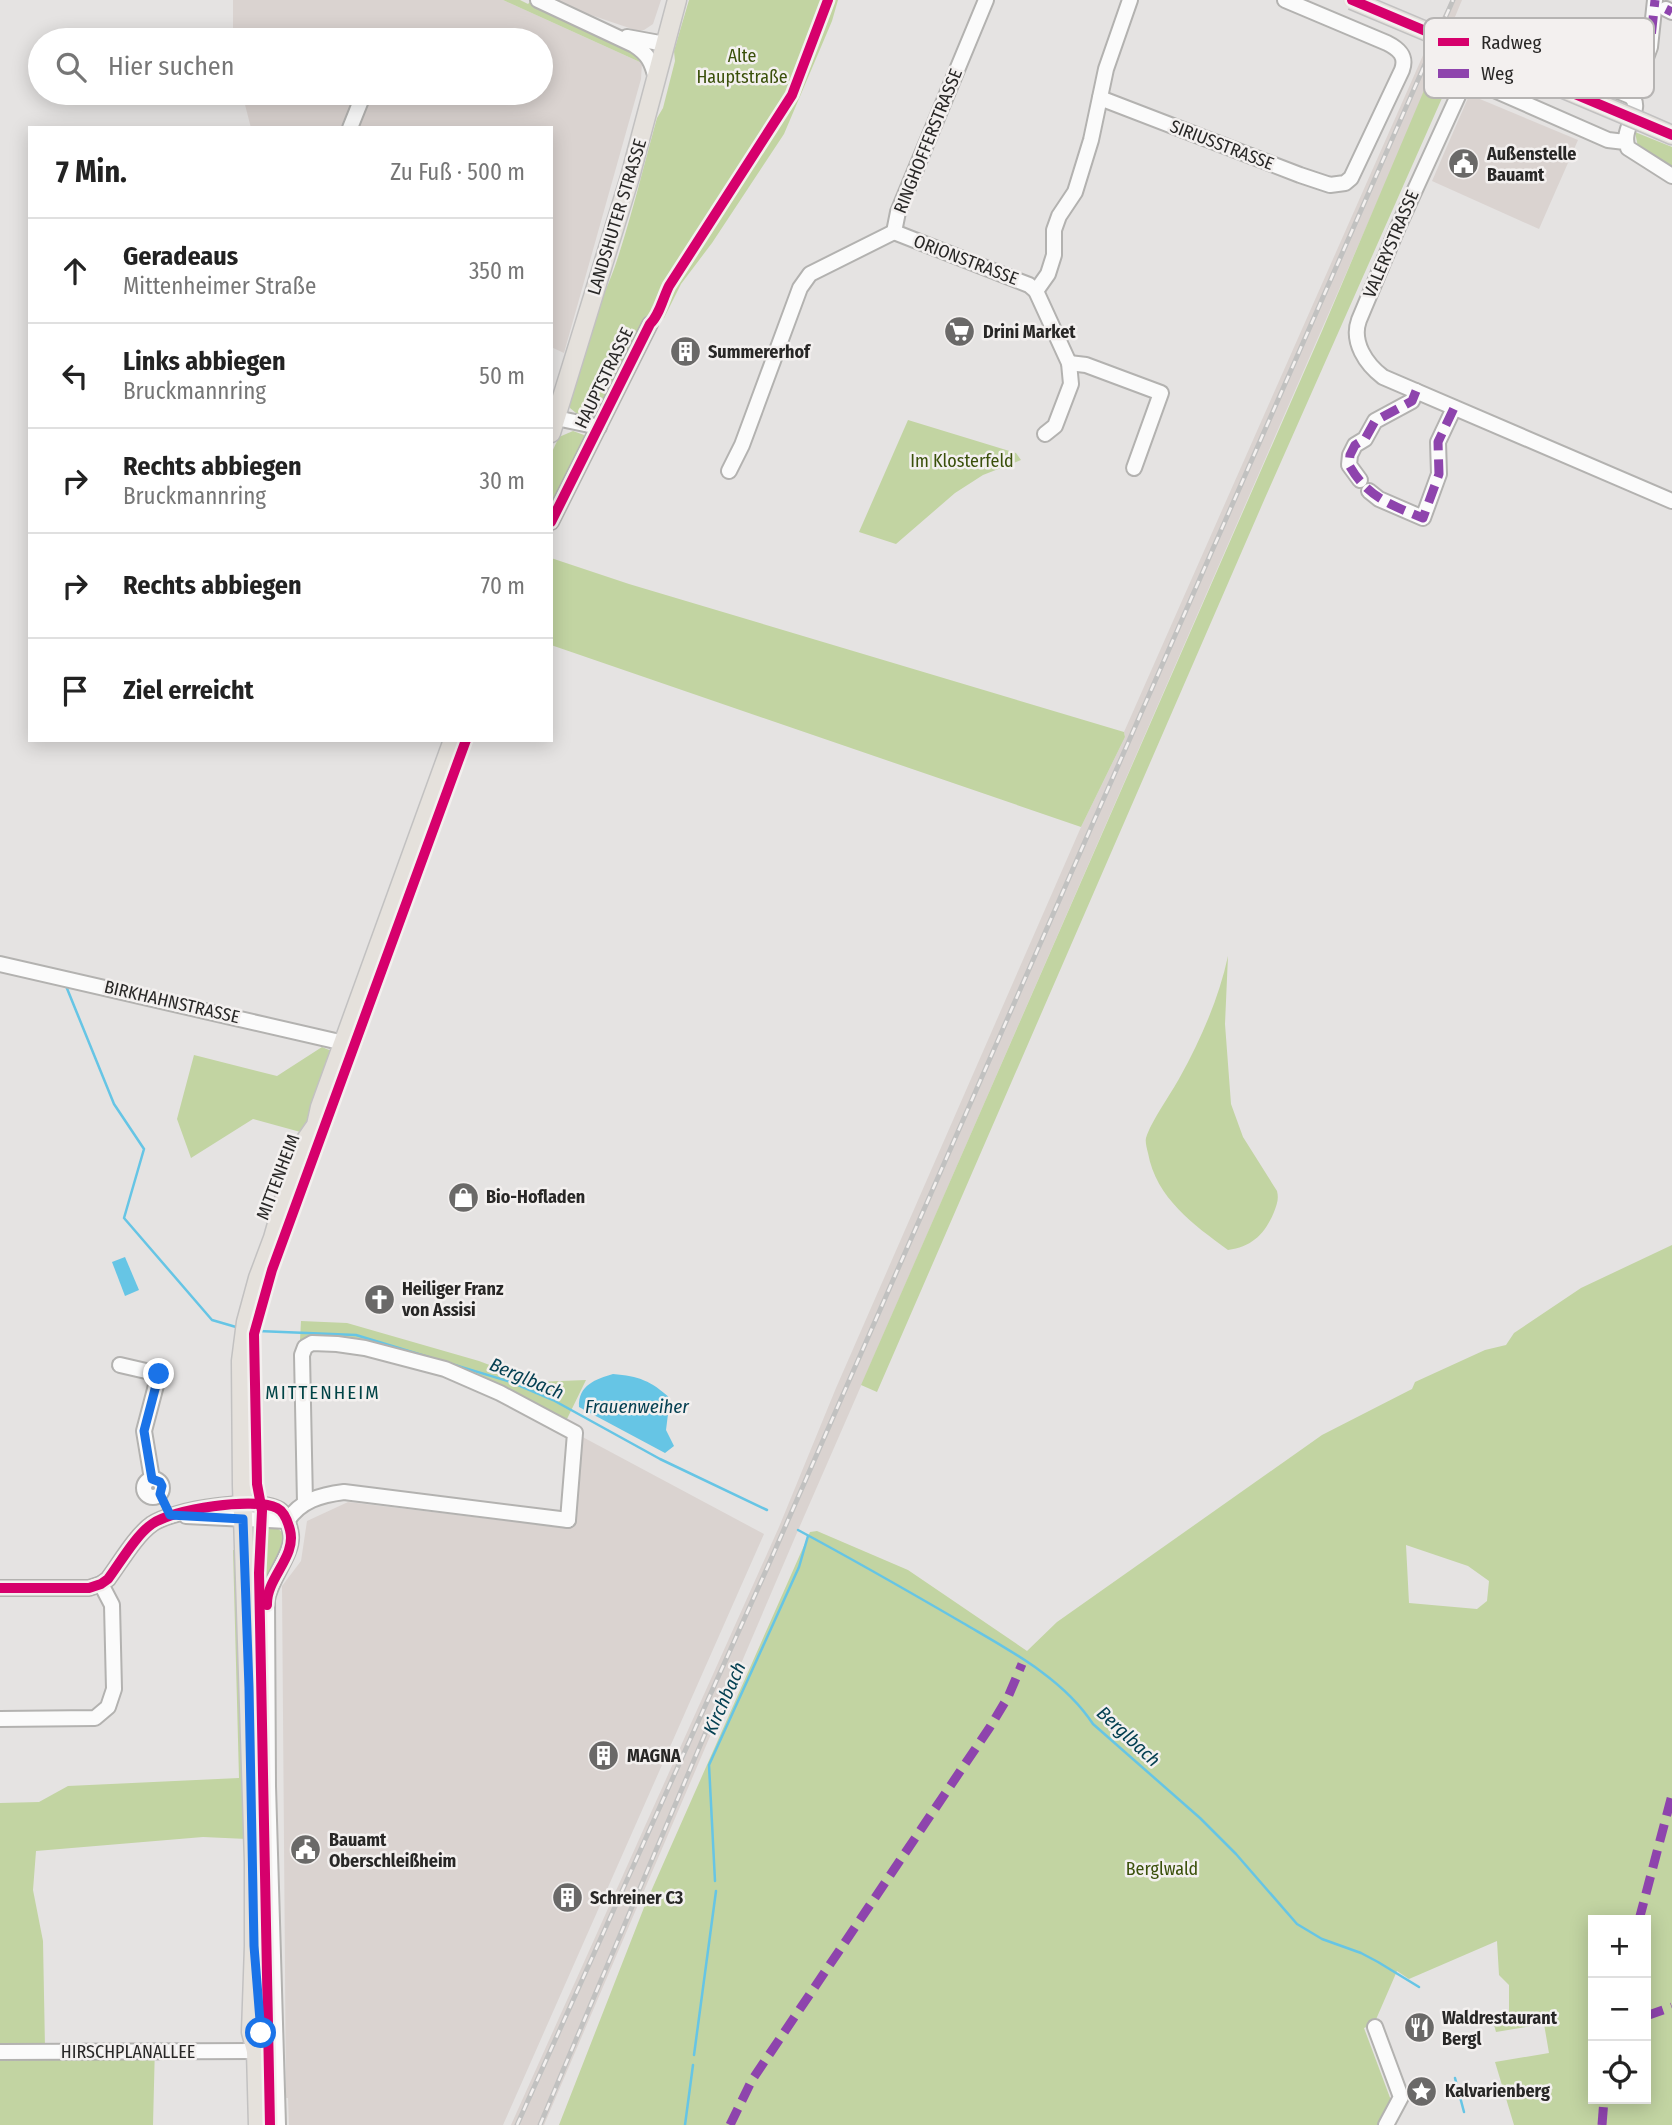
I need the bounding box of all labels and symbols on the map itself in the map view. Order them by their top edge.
legend [1424,18,1654,98]
text: Radweg [1481,31,1541,54]
park label: Alte Hauptstraße [696,45,788,88]
text: Weg [1481,62,1513,85]
street label: RINGHOFFERSTRASSE [889,65,967,217]
street label: SIRIUSSTRASSE [1167,115,1277,175]
street label: LANDSHUTER STRASSE [583,136,651,298]
place label: Außenstelle Bauamt [1486,143,1577,186]
public building icon: Außenstelle Bauamt [1447,147,1481,181]
street label: VALERYSTRASSE [1358,187,1424,301]
street label: ORIONSTRASSE [911,230,1021,290]
supermarket icon: Drini Market [943,315,977,349]
place label: Drini Market [983,321,1076,343]
street label: HAUPTSTRASSE [570,324,638,432]
building icon: Summererhof [668,335,702,369]
place label: Summererhof [708,341,812,363]
park label: Im Klosterfeld [910,450,1014,472]
street label: BIRKHAHNSTRASSE [102,976,242,1028]
street label: MITTENHEIM [252,1131,304,1223]
shop icon: Bio-Hofladen [446,1180,480,1214]
place label: Bio-Hofladen [486,1186,585,1208]
place label: Heiliger Franz von Assisi [401,1278,504,1321]
church icon: Heiliger Franz von Assisi [362,1282,396,1316]
water label: Berglbach [486,1353,567,1404]
route end [143,1358,174,1389]
district label: MITTENHEIM [265,1381,381,1404]
water label: Frauenweiher [585,1395,690,1418]
water label: Kirchbach [698,1658,751,1738]
water label: Berglbach [1092,1701,1165,1771]
building icon: MAGNA [587,1739,621,1773]
place label: MAGNA [627,1745,681,1767]
place label: Bauamt Oberschleißheim [329,1829,456,1872]
public building icon: Bauamt Oberschleißheim [289,1833,323,1867]
park label: Berglwald [1126,1858,1198,1880]
building icon: Schreiner C3 [550,1881,584,1915]
place label: Schreiner C3 [590,1887,684,1909]
place label: Waldrestaurant Bergl [1442,2007,1558,2050]
restaurant icon: Waldrestaurant Bergl [1402,2011,1436,2045]
route start [245,2017,276,2048]
street label: HIRSCHPLANALLEE [61,2041,195,2063]
place icon: Kalvarienberg [1405,2074,1439,2108]
place label: Kalvarienberg [1445,2080,1550,2102]

